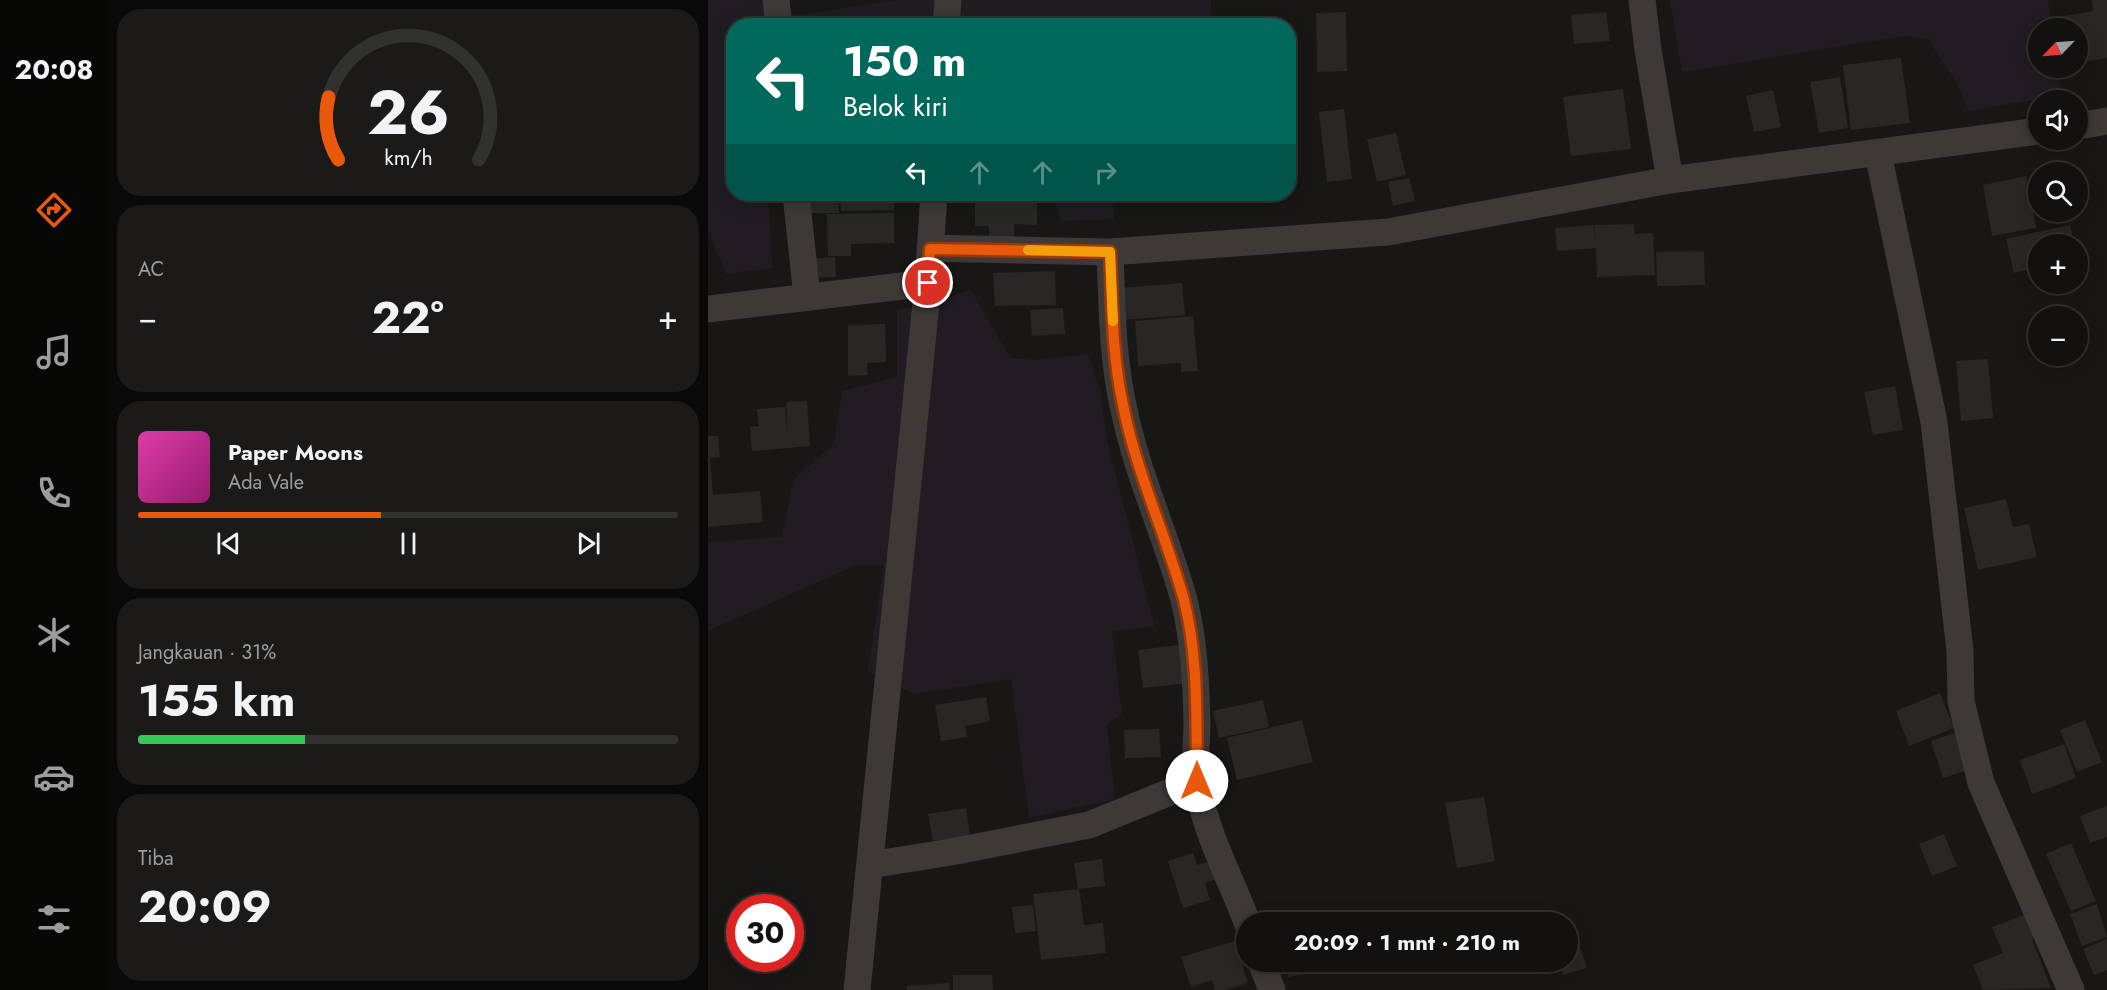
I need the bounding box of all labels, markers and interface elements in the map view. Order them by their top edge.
north arrow [2028,18,2088,78]
map controls [2028,18,2088,366]
text: 150 m [843,31,966,92]
icon: left [744,42,822,120]
text: 20:08 [14,50,94,89]
text: 26 [367,67,449,157]
text: Belok kiri [843,87,948,126]
button: sound [2028,90,2088,150]
text: km/h [384,142,432,173]
icon: left [900,156,933,189]
icon: ahead [963,156,996,189]
icon: ahead [1026,156,1059,189]
icon: right [1089,156,1122,189]
button: search [2028,162,2088,222]
icon: directions [33,189,75,231]
button: + [2028,234,2088,294]
text: AC [138,255,164,284]
pin [902,257,953,308]
icon: arrive [911,266,944,299]
text: 22° [371,285,444,350]
text: − [138,294,157,341]
text: + [658,294,678,341]
button: − [2028,306,2088,366]
icon: music [33,331,75,373]
text: Paper Moons [228,436,363,468]
text: Ada Vale [228,468,304,497]
icon: phone [33,472,75,514]
icon: previous [212,527,245,560]
icon: pause [392,527,425,560]
icon: next [572,527,605,560]
icon: climate [33,614,75,656]
text: Jangkauan · 31% [138,638,276,667]
text: 155 km [138,668,295,733]
position arrow [1165,749,1229,813]
icon: car [33,756,75,798]
text: Tiba [138,844,174,873]
text: 20:09 [138,874,272,939]
speed limit sign: 30 [726,894,804,972]
icon: filters [33,898,75,940]
text: 20:09 · 1 mnt · 210 m [1294,926,1520,958]

